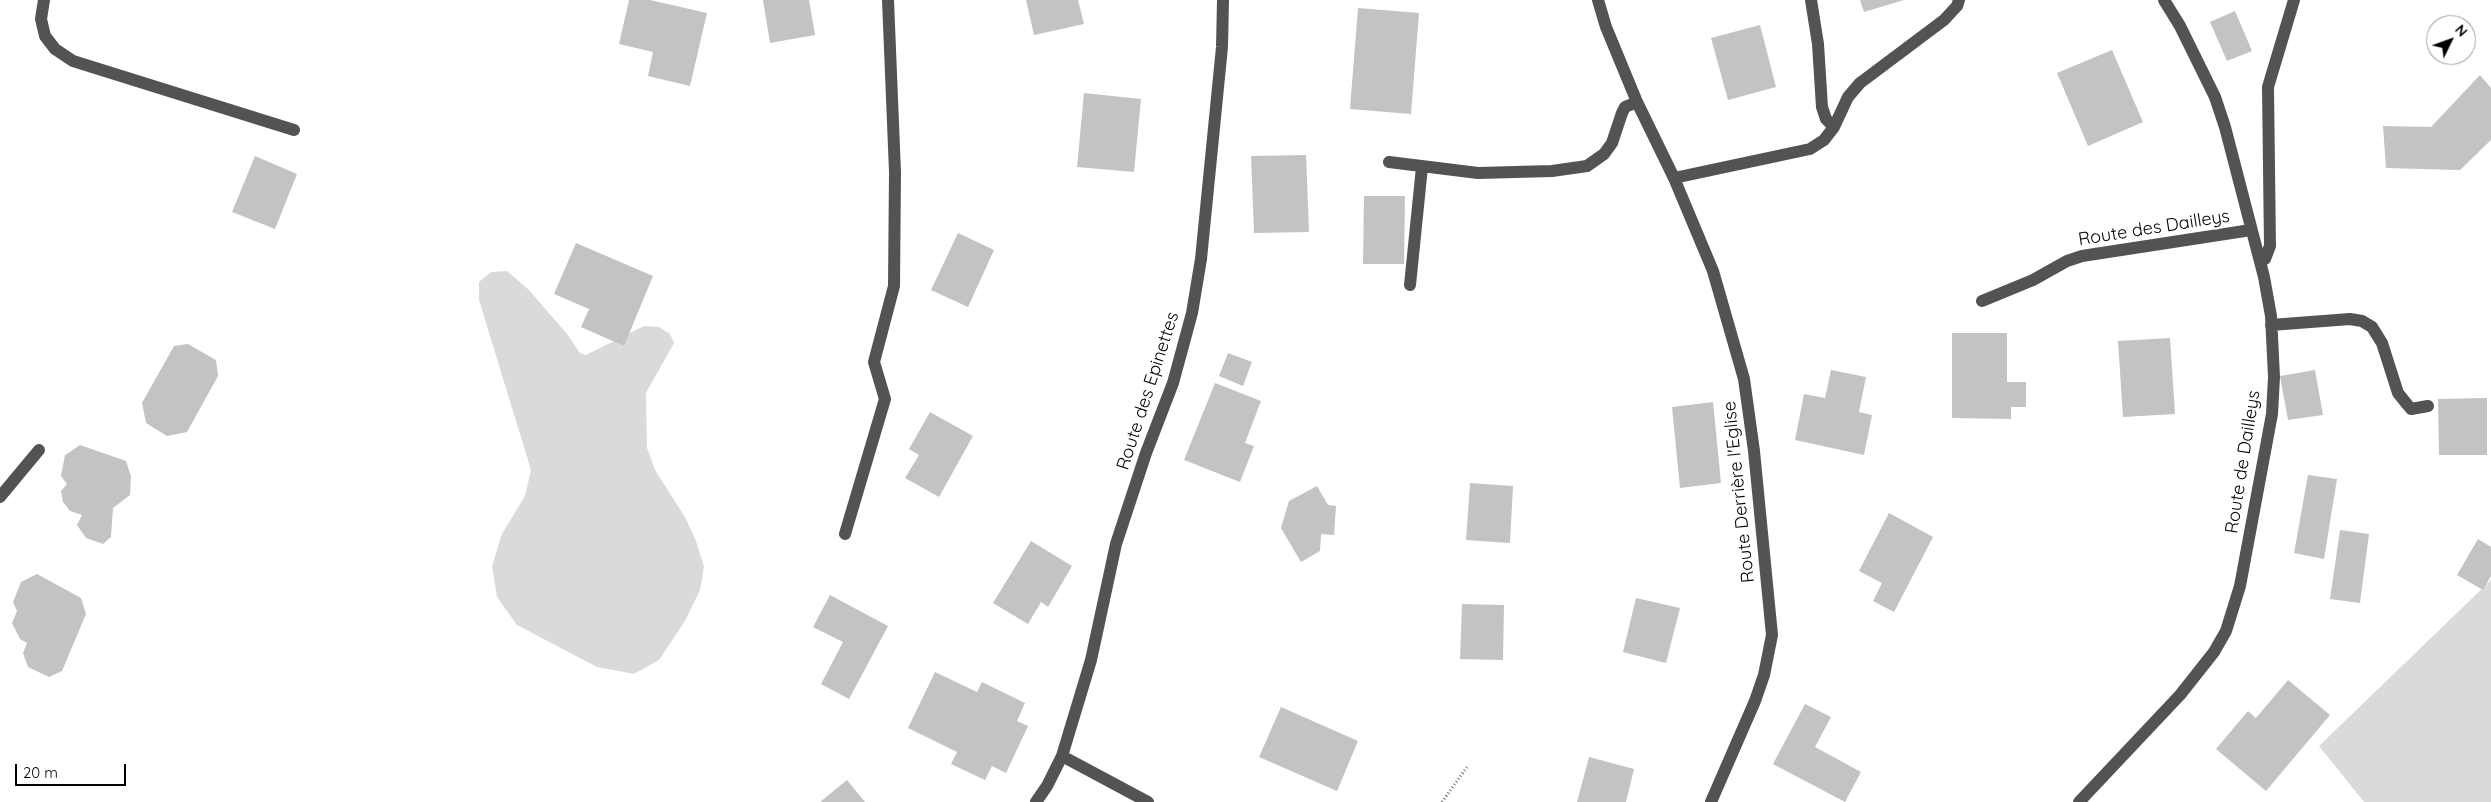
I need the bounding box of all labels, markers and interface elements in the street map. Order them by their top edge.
north arrow [2426,15,2476,65]
text: N [2451,21,2472,40]
street label: Route des Dailleys [2077,205,2231,251]
street label: Route des Epinettes [1112,309,1184,473]
street label: Route de Dailleys [2221,389,2265,535]
street label: Route Derrière l'Eglise [1719,400,1759,584]
scale bar [18,754,129,786]
text: 20 m [23,763,58,782]

